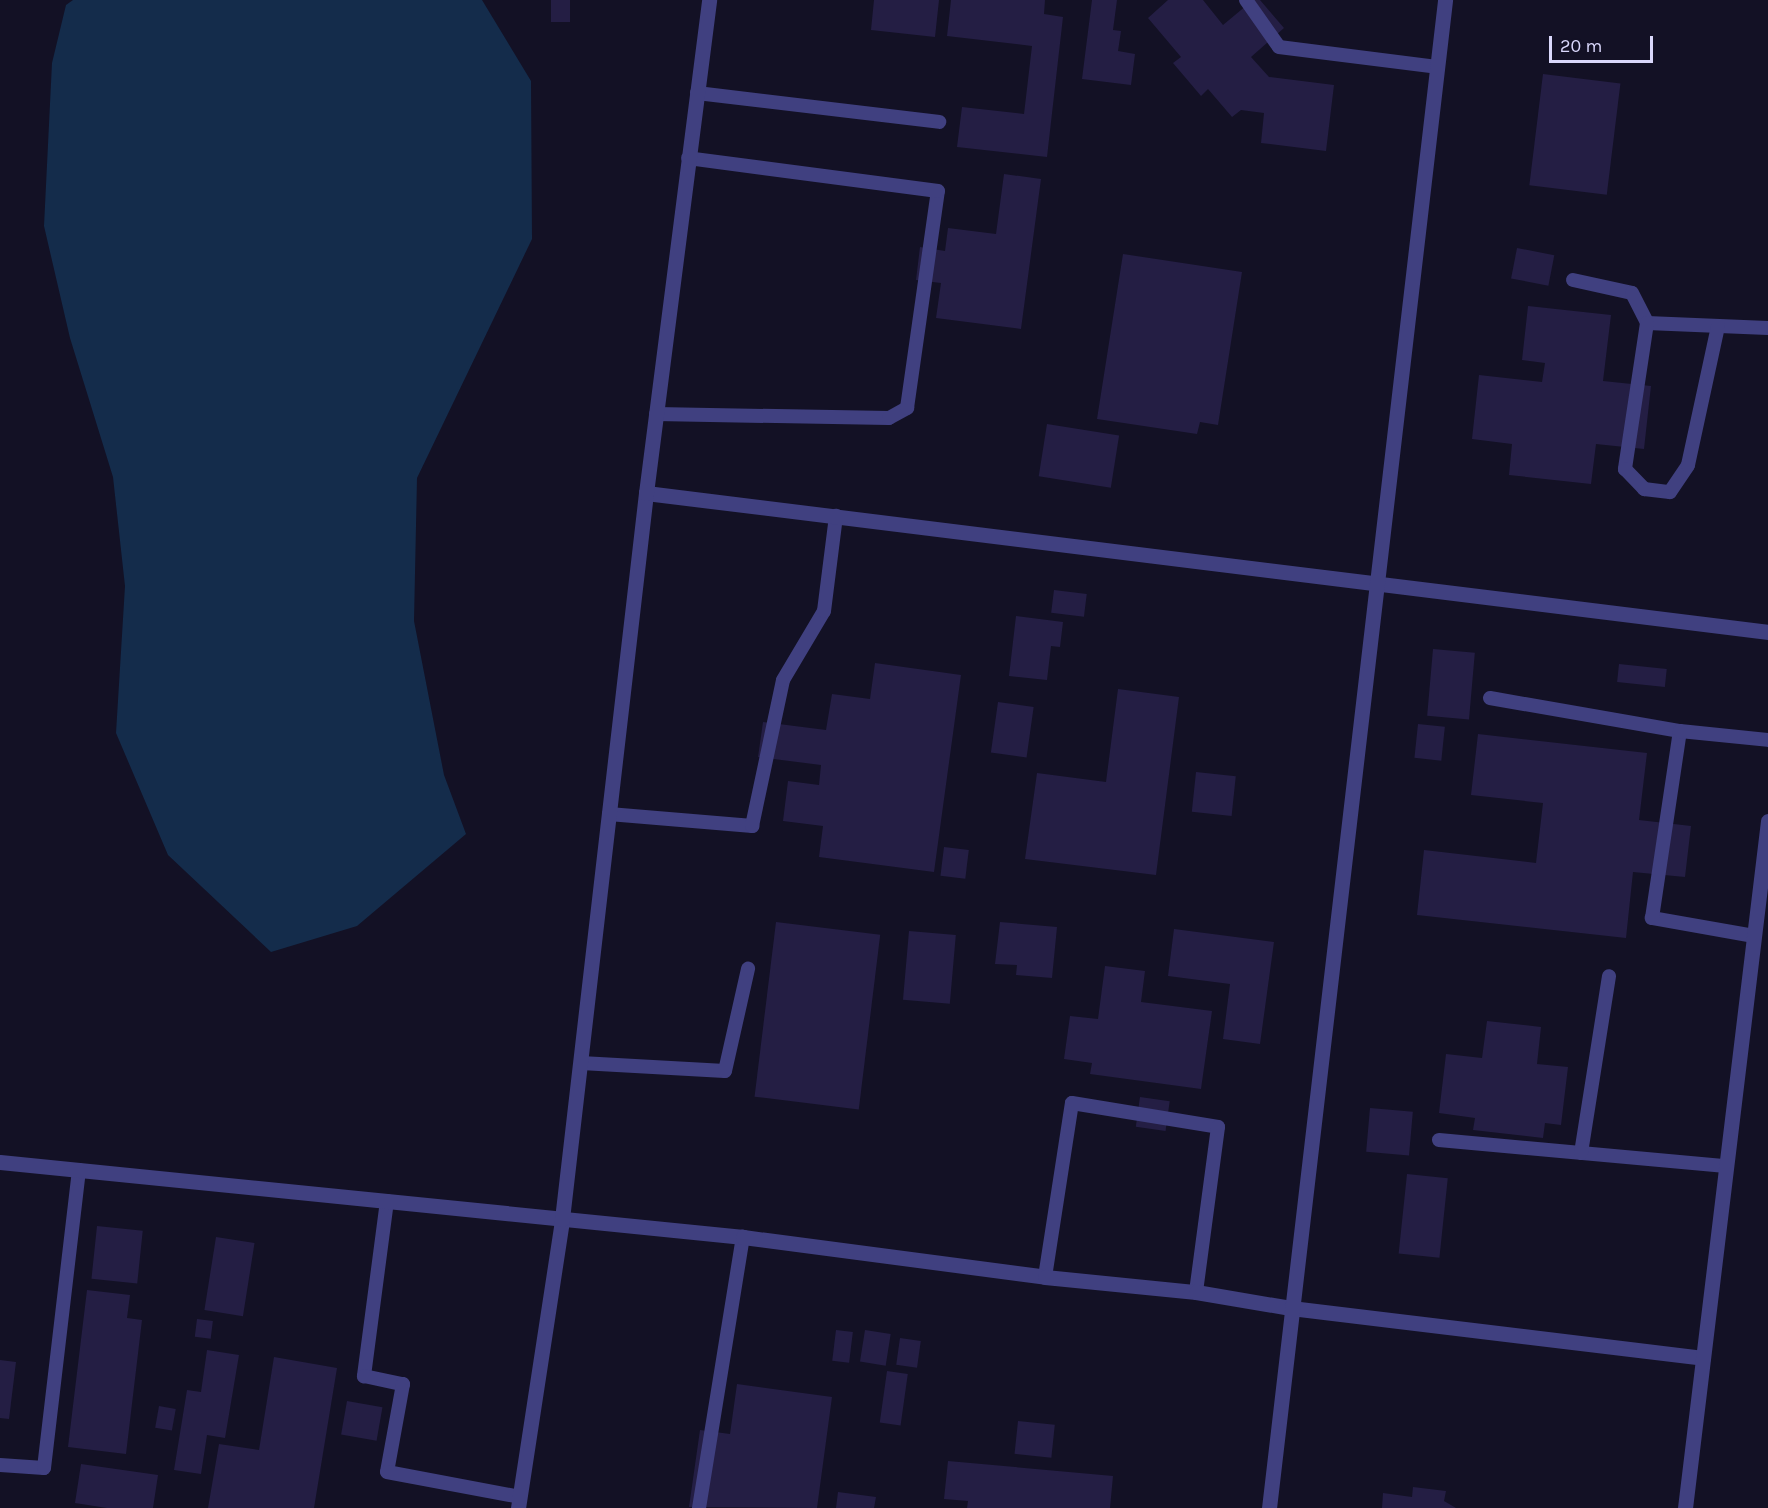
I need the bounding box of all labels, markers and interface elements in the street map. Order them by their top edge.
scale bar [1552,24,1656,62]
text: 20 m [1560,35,1602,57]

